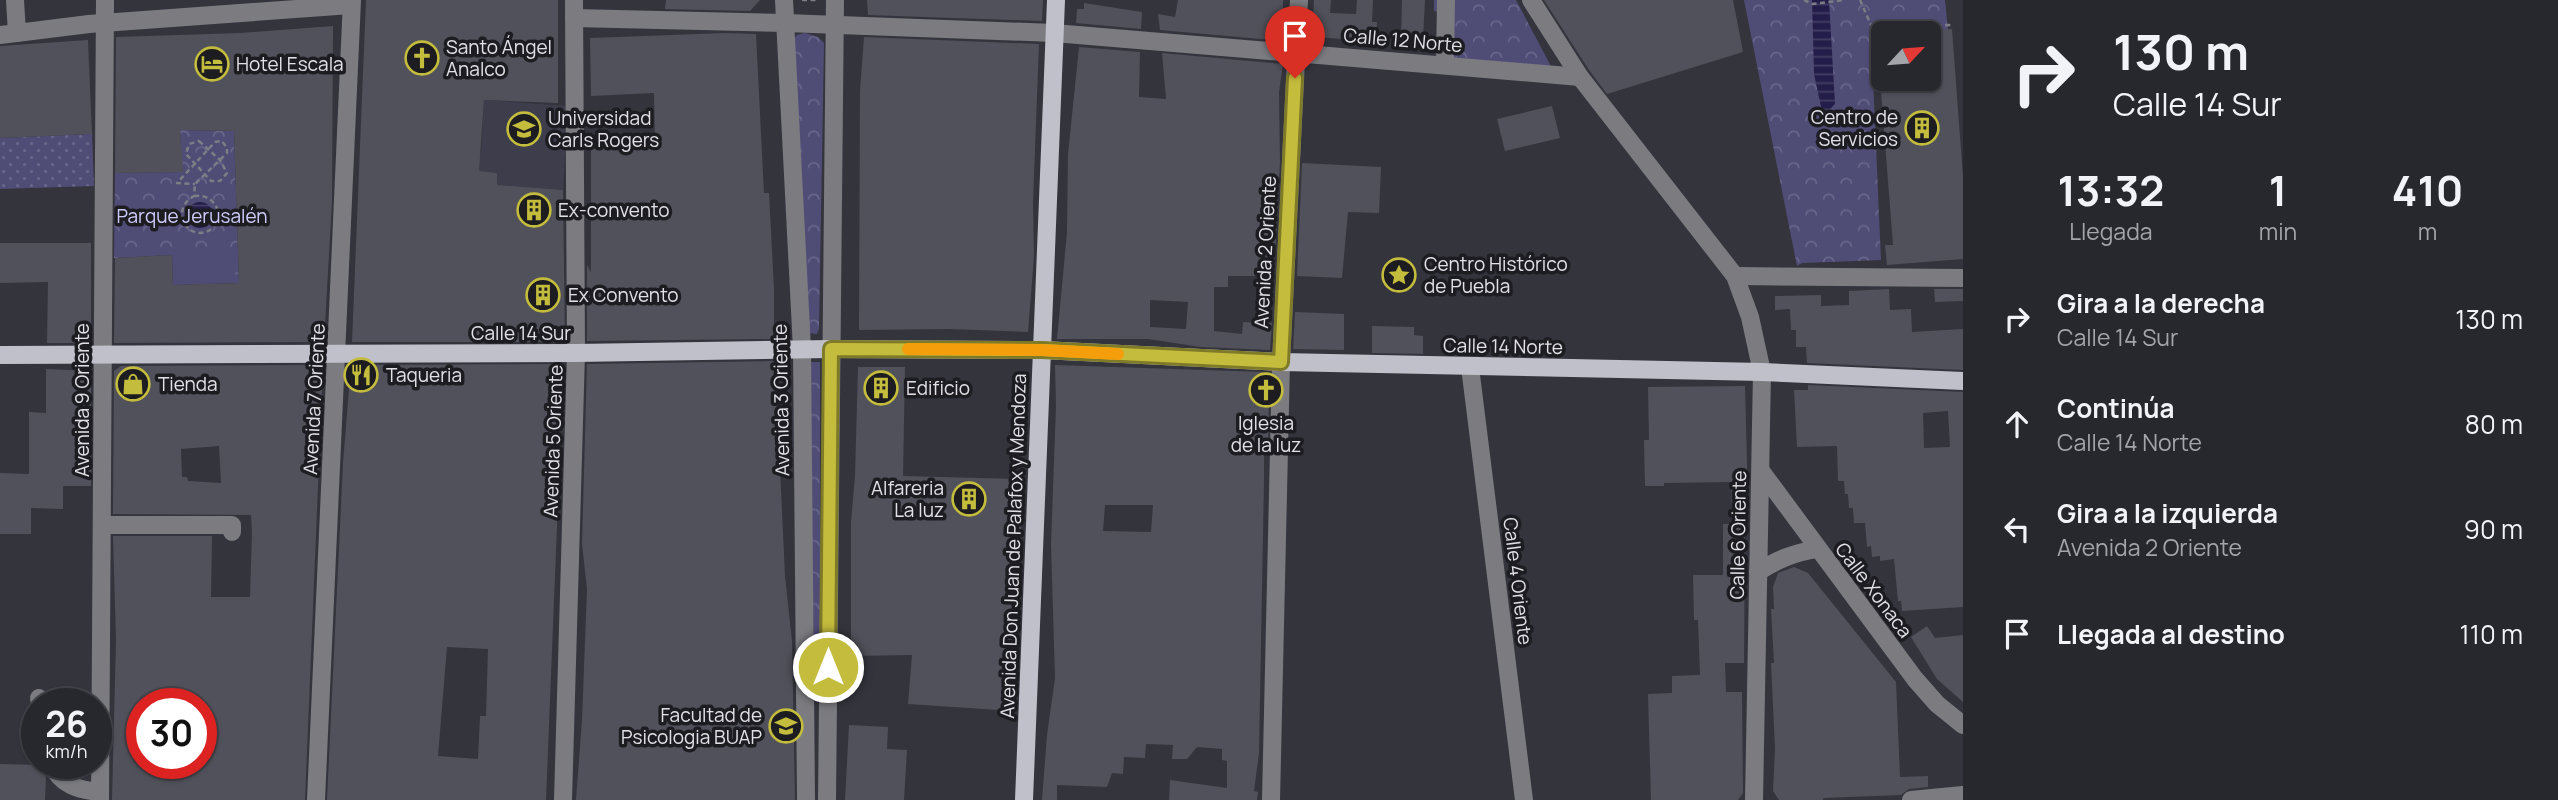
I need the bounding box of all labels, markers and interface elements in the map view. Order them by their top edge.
pin [1265,6,1325,78]
icon: arrive [1276,17,1314,55]
text: 130 m [2113,18,2249,85]
north arrow [1871,21,1941,91]
map controls [1871,21,1941,91]
street label: Calle 12 Norte [1342,22,1464,58]
icon: right [1998,28,2089,119]
place label: Santo Ángel Analco [446,34,552,82]
church icon: Santo Ángel Analco [403,39,441,77]
hotel icon: Hotel Escala [193,45,231,83]
place label: Hotel Escala [236,51,344,77]
text: Calle 14 Sur [2113,82,2282,126]
place label: Centro de Servicios [1811,104,1898,152]
place label: Universidad Carls Rogers [548,105,659,153]
building icon: Centro de Servicios [1903,109,1941,147]
school or university icon: Universidad Carls Rogers [505,110,543,148]
text: 13:32 [2058,161,2164,219]
text: 1 [2269,161,2287,219]
text: 410 [2392,161,2463,219]
street label: Avenida 2 Oriente [1248,175,1282,329]
building icon: Ex-convento [515,191,553,229]
place label: Ex-convento [558,197,669,223]
park label: Parque Jerusalén [116,203,268,229]
text: Llegada [2069,215,2153,247]
text: min [2259,215,2297,247]
text: m [2418,215,2437,247]
place label: Centro Histórico de Puebla [1424,251,1568,299]
place icon: Centro Histórico de Puebla [1380,256,1418,294]
building icon: Ex Convento [524,276,562,314]
place label: Ex Convento [568,282,679,308]
text: Gira a la derecha [2057,285,2265,321]
icon: right [1998,300,2036,338]
text: 130 m [2455,301,2523,337]
street label: Calle 14 Sur [471,320,571,346]
text: Calle 14 Sur [2057,321,2178,353]
street label: Avenida 9 Oriente [69,323,95,477]
street label: Avenida 7 Oriente [297,323,331,475]
street label: Avenida 3 Oriente [767,324,795,476]
street label: Calle 14 Norte [1443,332,1563,360]
restaurant icon: Taqueria [342,356,380,394]
place label: Taqueria [386,362,462,388]
street label: Avenida 5 Oriente [537,364,569,518]
shop icon: Tienda [114,365,152,403]
building icon: Edificio [862,369,900,407]
place label: Tienda [158,371,218,397]
church icon: Iglesia de la luz [1247,371,1285,409]
street label: Avenida Don Juan de Palafox y Mendoza [994,373,1032,719]
place label: Edificio [906,375,970,401]
text: Continúa [2057,390,2175,426]
icon: ahead [1998,405,2036,443]
text: 80 m [2465,406,2523,442]
place label: Iglesia de la luz [1231,410,1301,458]
text: Calle 14 Norte [2057,426,2202,458]
street label: Calle 6 Oriente [1724,470,1752,600]
place label: Alfareria La luz [871,475,944,523]
building icon: Alfareria La luz [950,480,988,518]
text: Gira a la izquierda [2057,495,2278,531]
icon: left [1998,510,2036,548]
text: 90 m [2464,511,2523,547]
street label: Calle 4 Oriente [1497,516,1539,646]
text: Avenida 2 Oriente [2057,531,2242,563]
street label: Calle Xonaca [1830,537,1918,643]
icon: arrive [1998,615,2036,653]
text: Llegada al destino [2057,616,2285,652]
text: 110 m [2460,616,2523,652]
position arrow [791,630,865,704]
speed limit sign: 30 [126,688,217,779]
text: 26 [45,700,88,748]
place label: Facultad de Psicologia BUAP [621,702,762,750]
school or university icon: Facultad de Psicologia BUAP [767,707,805,745]
text: km/h [46,739,87,763]

